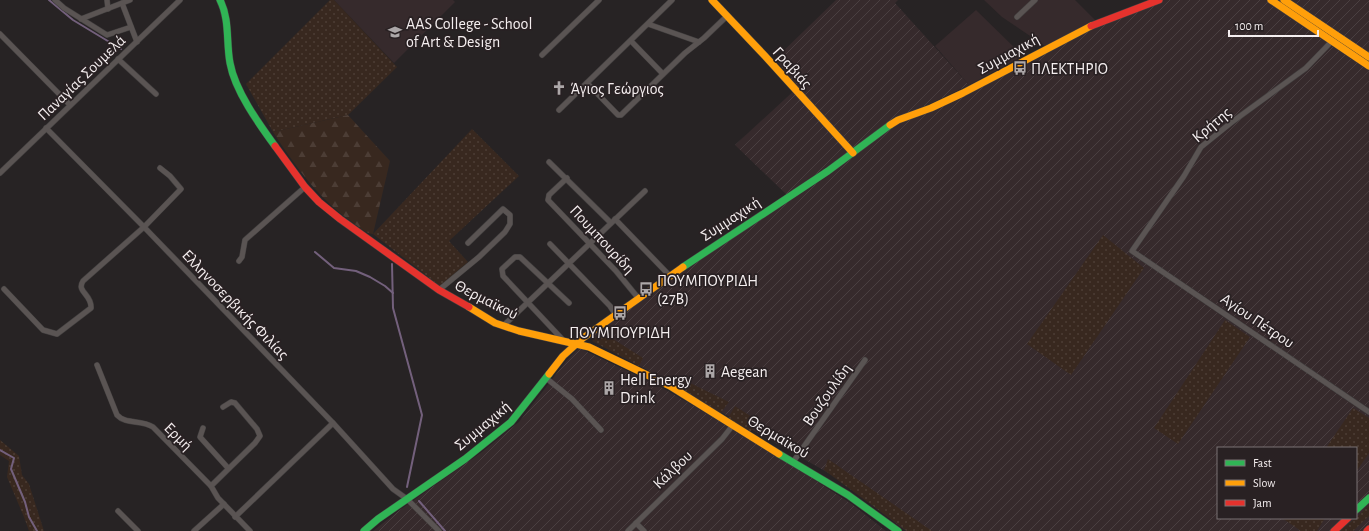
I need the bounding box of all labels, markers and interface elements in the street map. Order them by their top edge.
scale bar [1229,12,1318,38]
place label: AAS College - School of Art & Design [406,16,532,50]
text: 100 m [1235,20,1263,32]
school or university icon: AAS College - School of Art & Design [387,24,403,40]
street label: Συμμαχική [975,31,1042,77]
street label: Παναγίας Σουμελά [35,32,129,124]
street label: Γραβιάς [769,44,815,92]
bus stop icon: ΠΛΕΚΤΗΡΙΟ [1012,60,1028,76]
place label: ΠΛΕΚΤΗΡΙΟ [1031,61,1108,77]
church icon: Άγιος Γεώργιος [551,80,567,96]
place label: Άγιος Γεώργιος [570,81,664,98]
street label: Κρήτης [1189,104,1235,146]
street label: Συμμαχική [698,194,763,244]
street label: Πουμπουρίδη [567,202,638,277]
street label: Ελληνοσερβικής Φιλίας [178,247,292,363]
place label: ΠΟΥΜΠΟΥΡΙΔΗ (27Β) [657,273,758,307]
street label: Θερμαϊκού [452,277,521,323]
bus stop icon: ΠΟΥΜΠΟΥΡΙΔΗ (27Β) [638,281,654,297]
street label: Αγίου Πέτρου [1218,291,1297,351]
bus stop icon: ΠΟΥΜΠΟΥΡΙΔΗ [612,305,628,321]
place label: ΠΟΥΜΠΟΥΡΙΔΗ [569,325,671,341]
street label: Βουζουλίδη [800,360,854,429]
building icon: Aegean [702,363,718,379]
place label: Aegean [721,364,768,380]
place label: Hell Energy Drink [620,372,692,406]
building icon: Hell Energy Drink [601,380,617,396]
street label: Συμμαχική [452,398,514,454]
street label: Θερμαϊκού [745,412,812,461]
street label: Ερμή [161,420,195,454]
street label: Κάλβου [650,447,695,492]
legend [1217,447,1357,519]
text: Fast [1253,457,1272,469]
text: Slow [1253,477,1275,489]
text: Jam [1253,497,1272,509]

